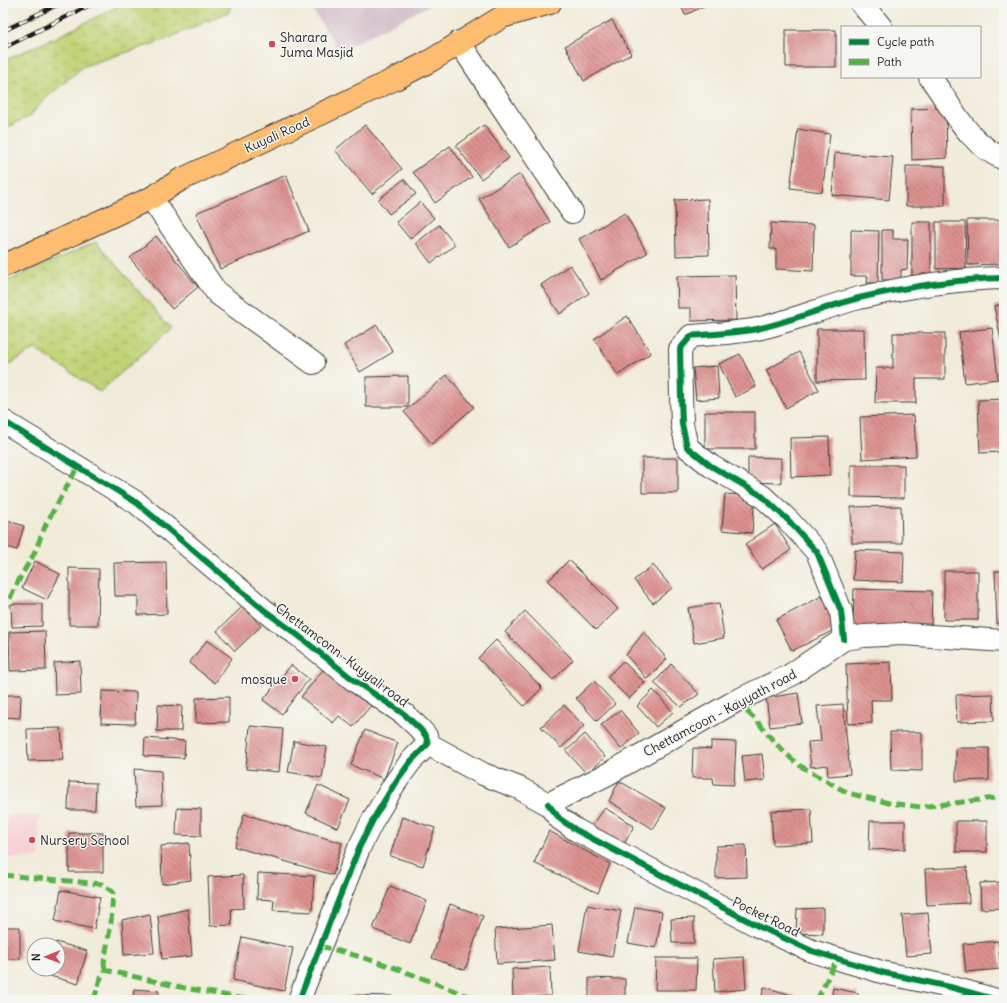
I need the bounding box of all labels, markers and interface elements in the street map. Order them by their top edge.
legend [841,26,981,78]
place label: Sharara Juma Masjid [280,29,354,61]
text: Cycle path [877,34,934,49]
marker: Sharara Juma Masjid [267,39,277,49]
text: Path [877,54,902,69]
street label: Kuyali Road [242,113,313,157]
street label: Chettamconn -Kuyyali road [272,599,412,711]
street label: Chettamcoon - Kayyath road [641,665,800,761]
place label: mosque [241,671,287,688]
marker: mosque [290,674,300,684]
place label: Nursery School [40,832,129,849]
marker: Nursery School [27,835,37,845]
street label: Pocket Road [729,893,803,941]
north arrow [26,937,66,977]
text: N [29,953,43,961]

